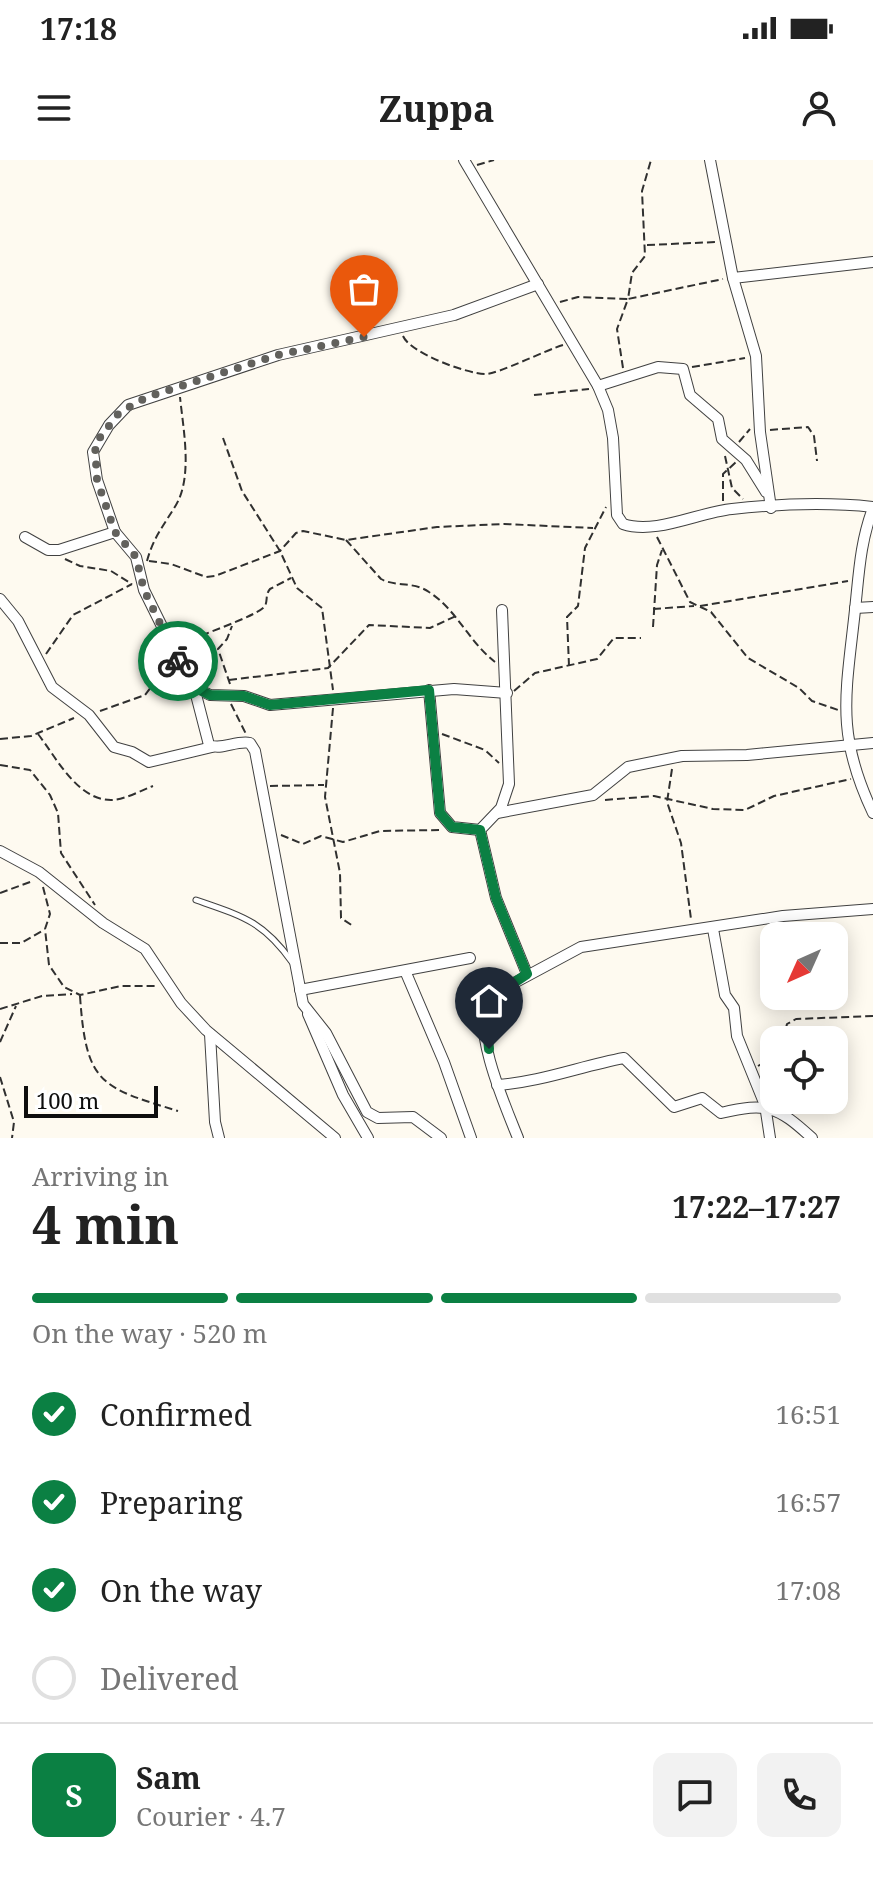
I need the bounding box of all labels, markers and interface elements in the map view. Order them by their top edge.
text: 17:18 [40,8,117,49]
text: Zuppa [378,84,495,133]
icon: menu [32,86,76,130]
icon: person [797,86,841,130]
pin [330,255,398,337]
icon: bag [342,267,386,311]
courier [138,621,218,701]
icon: bike [156,639,200,683]
north arrow [760,922,848,1010]
map controls [760,922,848,1114]
pin [455,967,523,1049]
icon: home [467,979,511,1023]
button: locate [760,1026,848,1114]
scale bar [24,1082,158,1118]
text: 100 m [36,1085,99,1115]
text: Arriving in [32,1158,169,1194]
text: 17:22–17:27 [672,1186,841,1227]
text: 4 min [32,1188,179,1259]
text: On the way · 520 m [32,1315,267,1351]
icon: check [32,1392,76,1436]
text: Confirmed [100,1394,252,1435]
text: 16:51 [775,1396,841,1432]
icon: check [32,1480,76,1524]
text: Preparing [100,1482,243,1523]
text: 16:57 [775,1484,841,1520]
icon: check [32,1568,76,1612]
text: On the way [100,1570,262,1611]
text: 17:08 [775,1572,841,1608]
text: Delivered [100,1658,239,1699]
button: chat [653,1753,737,1837]
button: phone [757,1753,841,1837]
text: Sam [136,1757,201,1798]
text: S [65,1775,83,1816]
text: Courier · 4.7 [136,1798,286,1834]

